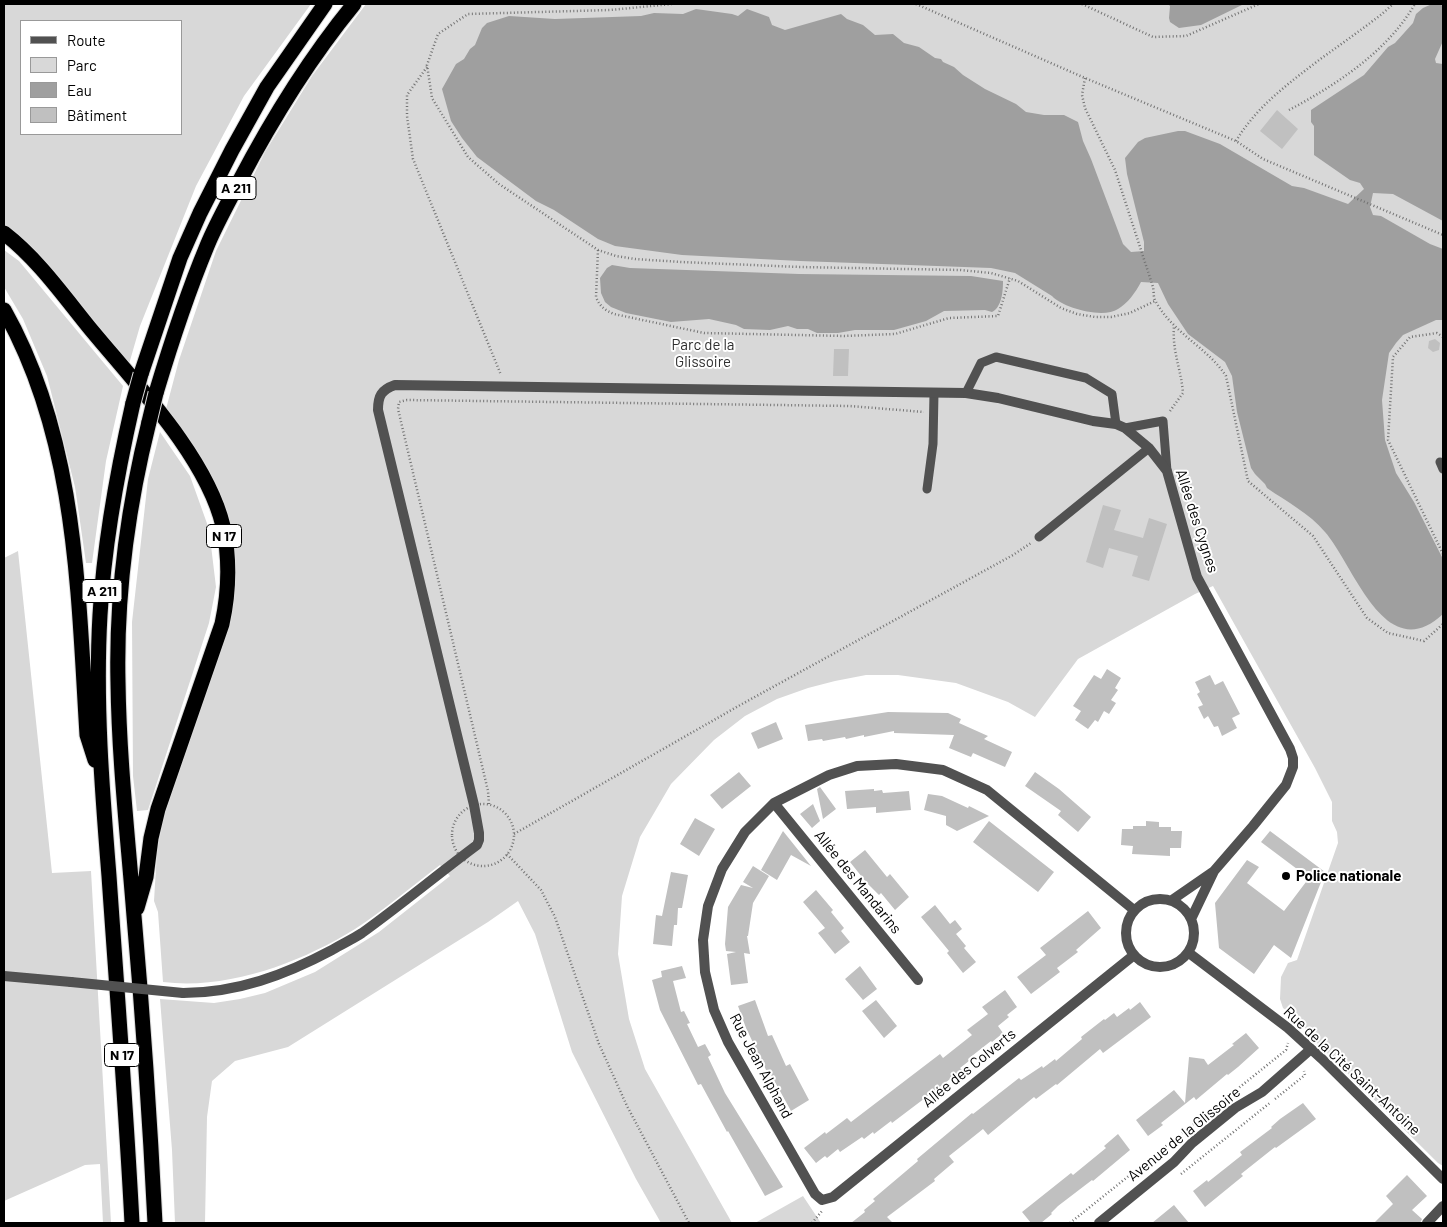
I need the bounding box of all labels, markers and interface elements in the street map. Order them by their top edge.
legend [20,20,182,135]
text: Route [67,31,106,49]
text: Parc [67,56,97,74]
text: Eau [67,81,92,99]
text: Bâtiment [67,106,127,124]
road number: A 211 [216,177,256,200]
park label: Parc de la Glissoire [672,336,734,371]
street label: Allée des Cygnes [1172,467,1222,575]
road number: N 17 [206,524,242,548]
road number: A 211 [82,580,122,602]
street label: Allée des Mandarins [811,827,905,937]
place label: Police nationale [1296,867,1401,885]
marker: Police nationale [1280,870,1292,882]
street label: Rue de la Cité Saint-Antoine [1280,1003,1424,1139]
street label: Rue Jean Alphand [726,1010,796,1122]
street label: Allée des Colverts [919,1025,1019,1111]
road number: N 17 [104,1044,140,1066]
street label: Avenue de la Glissoire [1124,1083,1244,1185]

